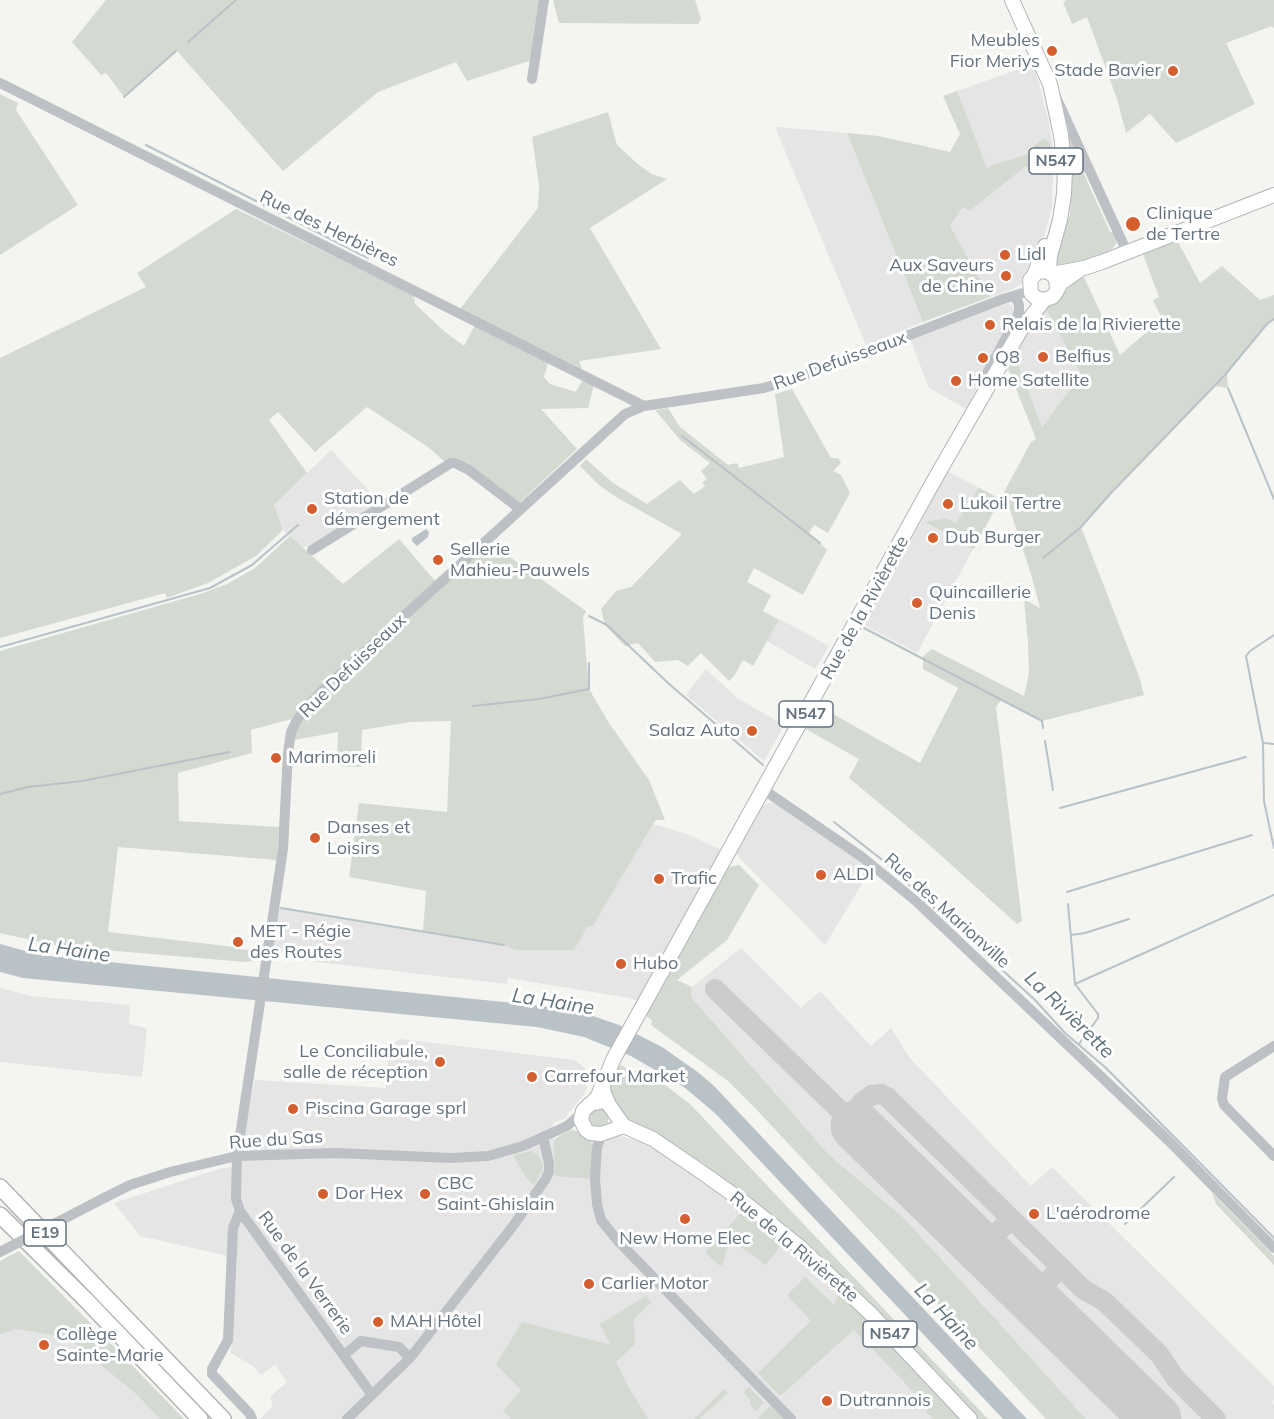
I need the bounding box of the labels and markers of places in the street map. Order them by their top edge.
place label: Meubles Fior Meriys [950,30,1040,72]
marker: Meubles Fior Meriys [1045,44,1059,58]
place label: Stade Bavier [1054,60,1161,82]
marker: Stade Bavier [1166,64,1180,78]
place label: Clinique de Tertre [1146,203,1220,246]
marker: Clinique de Tertre [1124,215,1142,233]
place label: Lidl [1017,244,1046,266]
marker: Lidl [998,248,1012,262]
place label: Aux Saveurs de Chine [889,255,994,298]
marker: Aux Saveurs de Chine [999,269,1013,283]
place label: Relais de la Rivierette [1002,314,1181,336]
marker: Relais de la Rivierette [983,318,997,332]
place label: Belfius [1055,346,1111,368]
place label: Q8 [995,347,1020,369]
marker: Belfius [1036,350,1050,364]
marker: Q8 [976,351,990,365]
place label: Home Satellite [968,370,1089,392]
marker: Home Satellite [949,374,963,388]
place label: Station de démergement [324,488,440,530]
place label: Lukoil Tertre [960,493,1061,515]
marker: Lukoil Tertre [941,497,955,511]
marker: Station de démergement [305,502,319,516]
place label: Dub Burger [945,527,1041,549]
marker: Dub Burger [926,531,940,545]
place label: Sellerie Mahieu-Pauwels [450,539,590,582]
marker: Sellerie Mahieu-Pauwels [431,553,445,567]
place label: Quincaillerie Denis [929,582,1031,624]
marker: Quincaillerie Denis [910,596,924,610]
place label: Salaz Auto [649,720,740,742]
marker: Salaz Auto [745,724,759,738]
place label: Marimoreli [288,747,376,769]
marker: Marimoreli [269,751,283,765]
place label: Danses et Loisirs [327,817,410,860]
marker: Danses et Loisirs [308,831,322,845]
place label: ALDI [833,864,874,886]
place label: Trafic [671,868,717,890]
marker: ALDI [814,868,828,882]
marker: Trafic [652,872,666,886]
place label: MET - Régie des Routes [250,921,351,964]
marker: MET - Régie des Routes [231,935,245,949]
place label: Hubo [633,953,678,975]
marker: Hubo [614,957,628,971]
place label: Le Conciliabule, salle de réception [283,1041,428,1084]
marker: Le Conciliabule, salle de réception [433,1055,447,1069]
place label: Carrefour Market [544,1066,685,1088]
marker: Carrefour Market [525,1070,539,1084]
place label: Piscina Garage sprl [305,1098,466,1120]
marker: Piscina Garage sprl [286,1102,300,1116]
place label: CBC Saint-Ghislain [437,1173,554,1216]
place label: Dor Hex [335,1183,403,1205]
marker: Dor Hex [316,1187,330,1201]
marker: CBC Saint-Ghislain [418,1187,432,1201]
place label: L'aérodrome [1046,1203,1150,1225]
marker: L'aérodrome [1027,1207,1041,1221]
marker: New Home Elec [678,1212,692,1226]
place label: New Home Elec [619,1228,751,1250]
place label: Carlier Motor [601,1273,709,1295]
marker: Carlier Motor [582,1277,596,1291]
place label: MAH Hôtel [390,1311,481,1333]
marker: MAH Hôtel [371,1315,385,1329]
place label: Collège Sainte-Marie [56,1324,164,1366]
marker: Collège Sainte-Marie [37,1338,51,1352]
place label: Dutrannois [839,1390,931,1412]
marker: Dutrannois [820,1394,834,1408]

